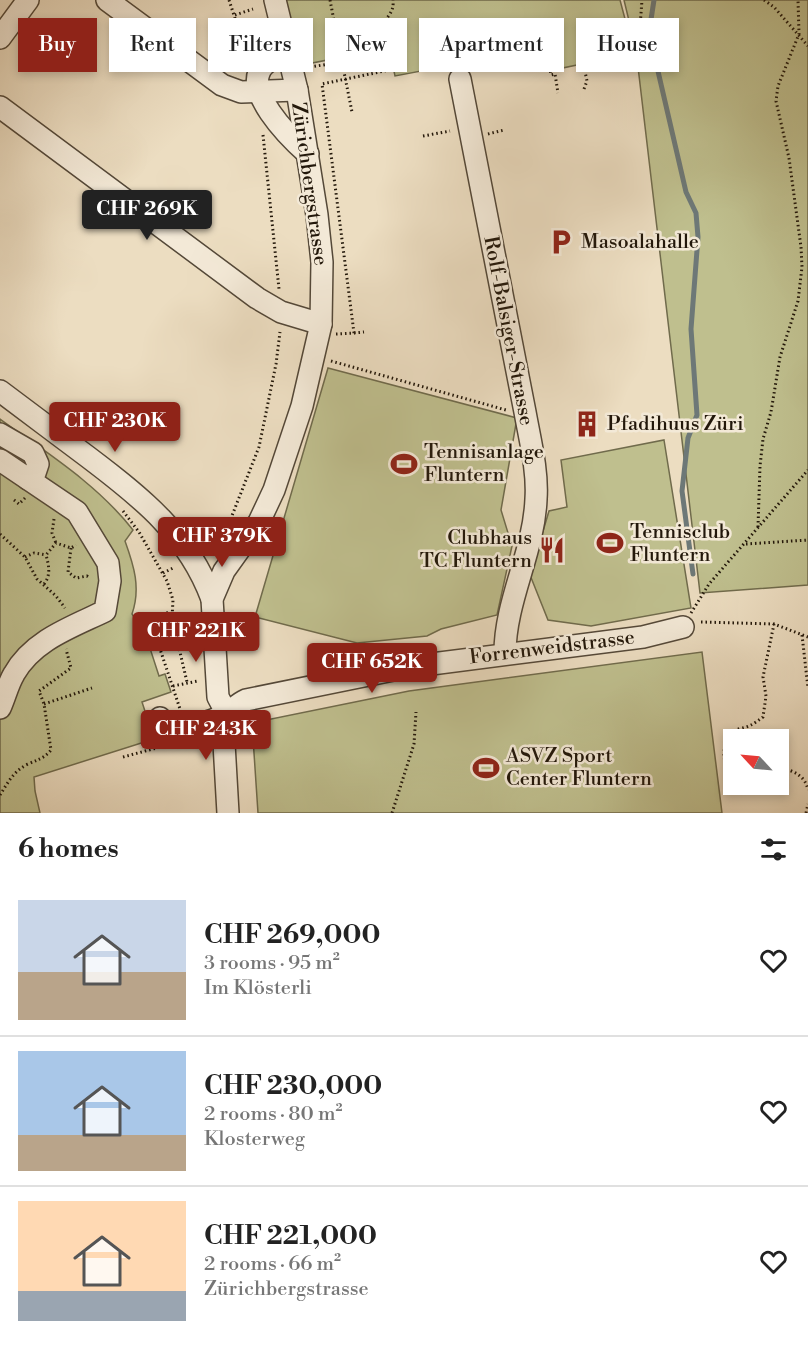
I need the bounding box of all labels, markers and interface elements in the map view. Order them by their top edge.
chip: Buy [18,18,97,72]
chip: Rent [109,18,196,72]
chip: Filters [208,18,313,72]
chip: New [325,18,407,72]
chip: Apartment [419,18,564,72]
chip: House [576,18,679,72]
street label: Zürichbergstrasse [285,101,333,267]
pin: CHF 269K [85,190,209,241]
text: CHF 269K [96,197,198,222]
parking icon: Masoalahalle [546,227,576,257]
place label: Masoalahalle [581,230,699,255]
street label: Rolf-Balsiger-Strasse [477,234,539,428]
pin: CHF 230K [53,402,177,453]
text: CHF 230K [63,409,167,434]
building icon: Pfadihuus Züri [572,409,602,439]
place label: Pfadihuus Züri [607,412,744,437]
place label: Tennisanlage Fluntern [424,440,544,488]
sports icon: Tennisanlage Fluntern [389,449,419,479]
pin: CHF 379K [160,517,284,568]
place label: Tennisclub Fluntern [630,520,730,568]
text: CHF 379K [172,524,272,549]
place label: Clubhaus TC Fluntern [420,526,532,574]
sports icon: Tennisclub Fluntern [595,528,625,558]
restaurant icon: Clubhaus TC Fluntern [537,535,567,565]
pin: CHF 221K [134,612,258,663]
text: CHF 221K [146,619,246,644]
street label: Forrenweidstrasse [468,625,636,671]
pin: CHF 652K [310,643,434,694]
text: CHF 652K [321,650,423,675]
pin: CHF 243K [144,710,268,761]
text: CHF 243K [155,717,257,742]
north arrow [723,729,789,795]
map controls [723,729,789,795]
place label: ASVZ Sport Center Fluntern [505,744,652,792]
sports icon: ASVZ Sport Center Fluntern [471,753,501,783]
text: 6 homes [18,833,119,865]
icon: filters [757,833,790,866]
text: CHF 269,000 [204,919,380,951]
icon: home [66,924,138,996]
icon: heart [757,944,790,977]
text: 3 rooms · 95 m² [204,951,340,976]
text: Im Klösterli [204,976,312,1001]
text: CHF 230,000 [204,1070,382,1102]
icon: home [66,1075,138,1147]
icon: heart [757,1095,790,1128]
text: 2 rooms · 80 m² [204,1102,342,1127]
text: Klosterweg [204,1127,305,1152]
text: CHF 221,000 [204,1220,377,1252]
icon: home [66,1225,138,1297]
icon: heart [757,1245,790,1278]
text: 2 rooms · 66 m² [204,1252,341,1277]
text: Zürichbergstrasse [204,1277,369,1302]

